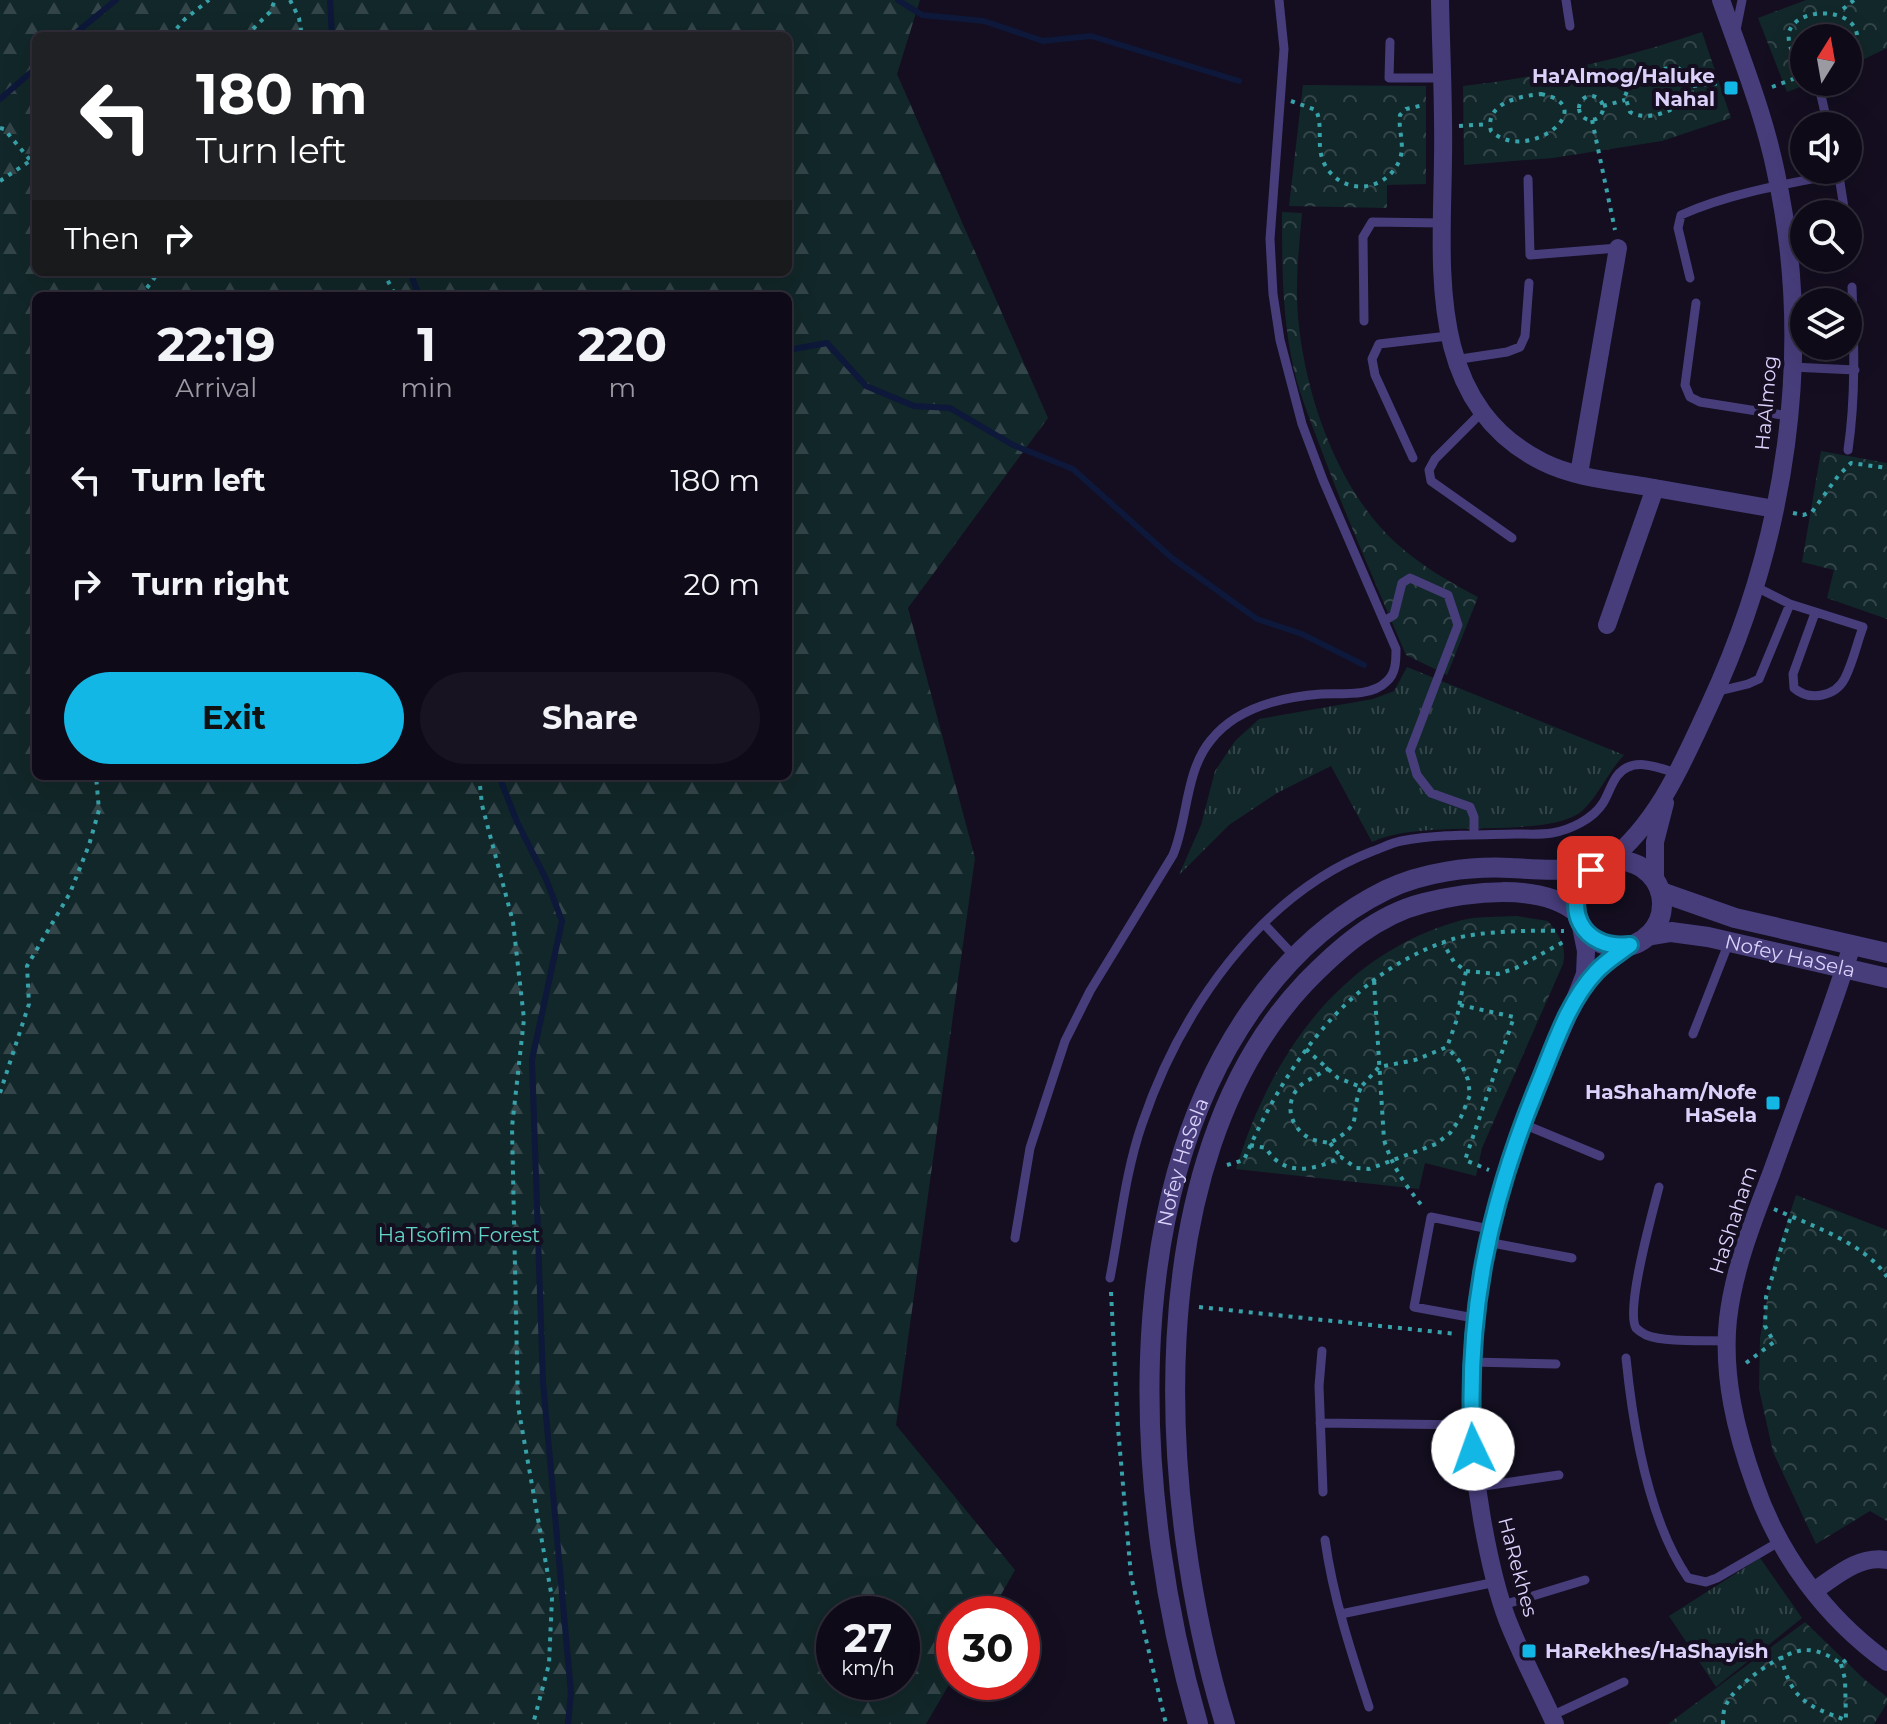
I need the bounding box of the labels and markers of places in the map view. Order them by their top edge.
place label: Ha'Almog/Haluke Nahal [1532,64,1715,111]
marker: Ha'Almog/Haluke Nahal [1722,79,1740,97]
pin [1557,836,1625,904]
place label: HaShaham/Nofe HaSela [1585,1080,1757,1127]
marker: HaShaham/Nofe HaSela [1764,1094,1782,1112]
place label: HaRekhes/HaShayish [1545,1639,1769,1663]
marker: HaRekhes/HaShayish [1520,1642,1538,1660]

